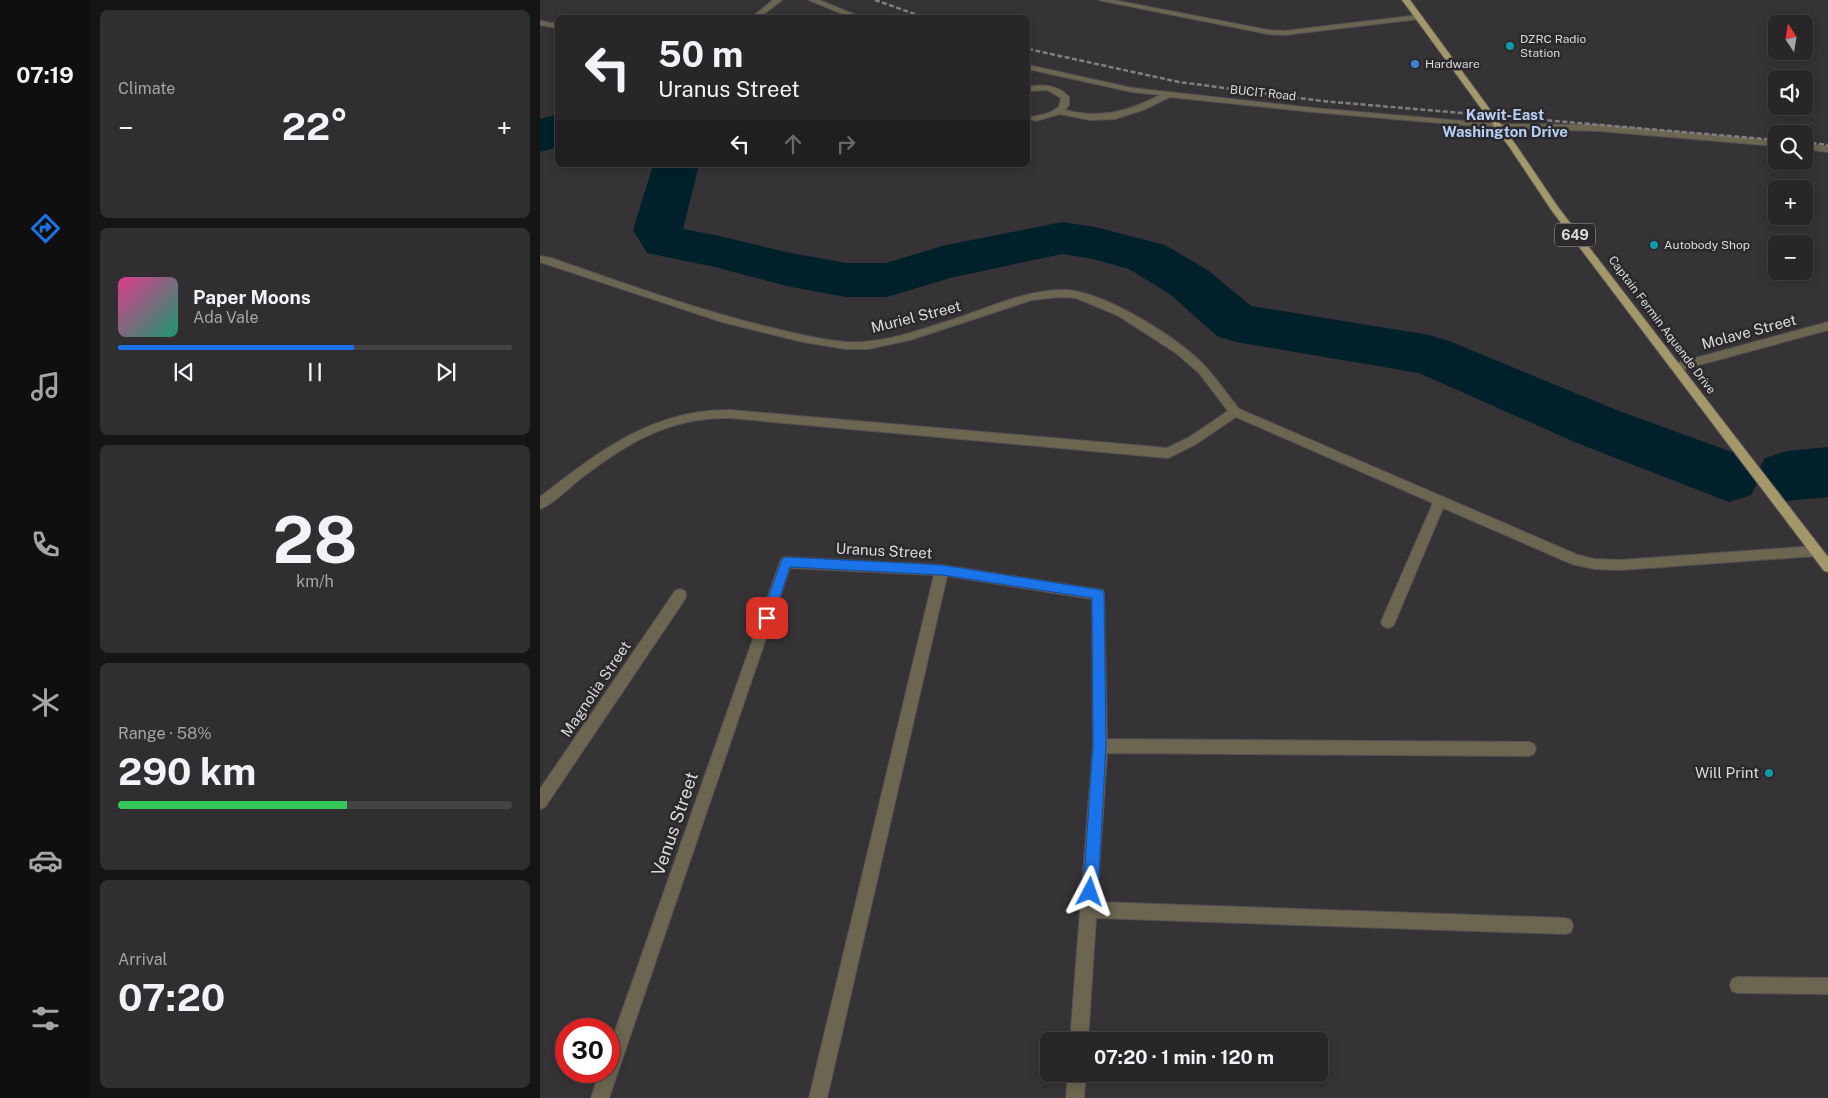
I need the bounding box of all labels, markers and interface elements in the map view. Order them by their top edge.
north arrow [1768,15,1812,60]
map controls [1768,15,1813,280]
place label: DZRC Radio Station [1520,32,1587,60]
text: 50 m [658,34,743,75]
icon: left [575,35,640,100]
marker: DZRC Radio Station [1504,40,1516,52]
place label: Hardware [1425,57,1480,71]
marker: Hardware [1409,58,1421,70]
text: 07:19 [16,62,74,88]
button: sound [1768,70,1813,115]
text: Uranus Street [658,76,800,102]
text: Climate [118,79,175,98]
street label: BUCIT Road [1229,83,1297,103]
text: 22° [282,104,348,149]
district label: Kawit-East Washington Drive [1442,106,1568,140]
text: − [118,111,134,144]
text: + [496,111,512,144]
button: search [1768,125,1813,170]
icon: left [726,130,754,158]
icon: ahead [779,130,807,158]
icon: right [832,130,860,158]
button: + [1768,180,1813,225]
icon: directions [28,211,63,246]
road number: 649 [1555,224,1595,246]
button: − [1768,235,1813,280]
place label: Autobody Shop [1664,238,1750,252]
marker: Autobody Shop [1648,239,1660,251]
street label: Captain Fermin Aquende Drive [1605,253,1719,397]
text: Paper Moons [193,286,311,308]
street label: Muriel Street [869,297,963,336]
text: Ada Vale [193,308,258,327]
street label: Molave Street [1700,311,1798,352]
icon: previous [170,358,198,386]
icon: pause [301,358,329,386]
icon: next [432,358,460,386]
icon: music [28,369,63,404]
text: 28 [273,501,357,578]
icon: phone [28,527,63,562]
street label: Uranus Street [835,539,933,562]
text: km/h [296,572,334,591]
pin [746,597,788,639]
icon: arrive [753,604,781,632]
street label: Magnolia Street [557,637,634,740]
icon: climate [28,685,63,720]
text: Range · 58% [118,724,212,743]
text: 290 km [118,749,256,794]
place label: Will Print [1695,764,1759,781]
marker: Will Print [1763,767,1775,779]
street label: Venus Street [647,769,702,878]
icon: car [28,843,63,878]
position arrow [1063,865,1115,917]
text: Arrival [118,950,167,969]
text: 07:20 [118,975,225,1020]
icon: filters [28,1001,63,1036]
speed limit sign: 30 [555,1018,620,1083]
text: 07:20 · 1 min · 120 m [1094,1046,1274,1068]

